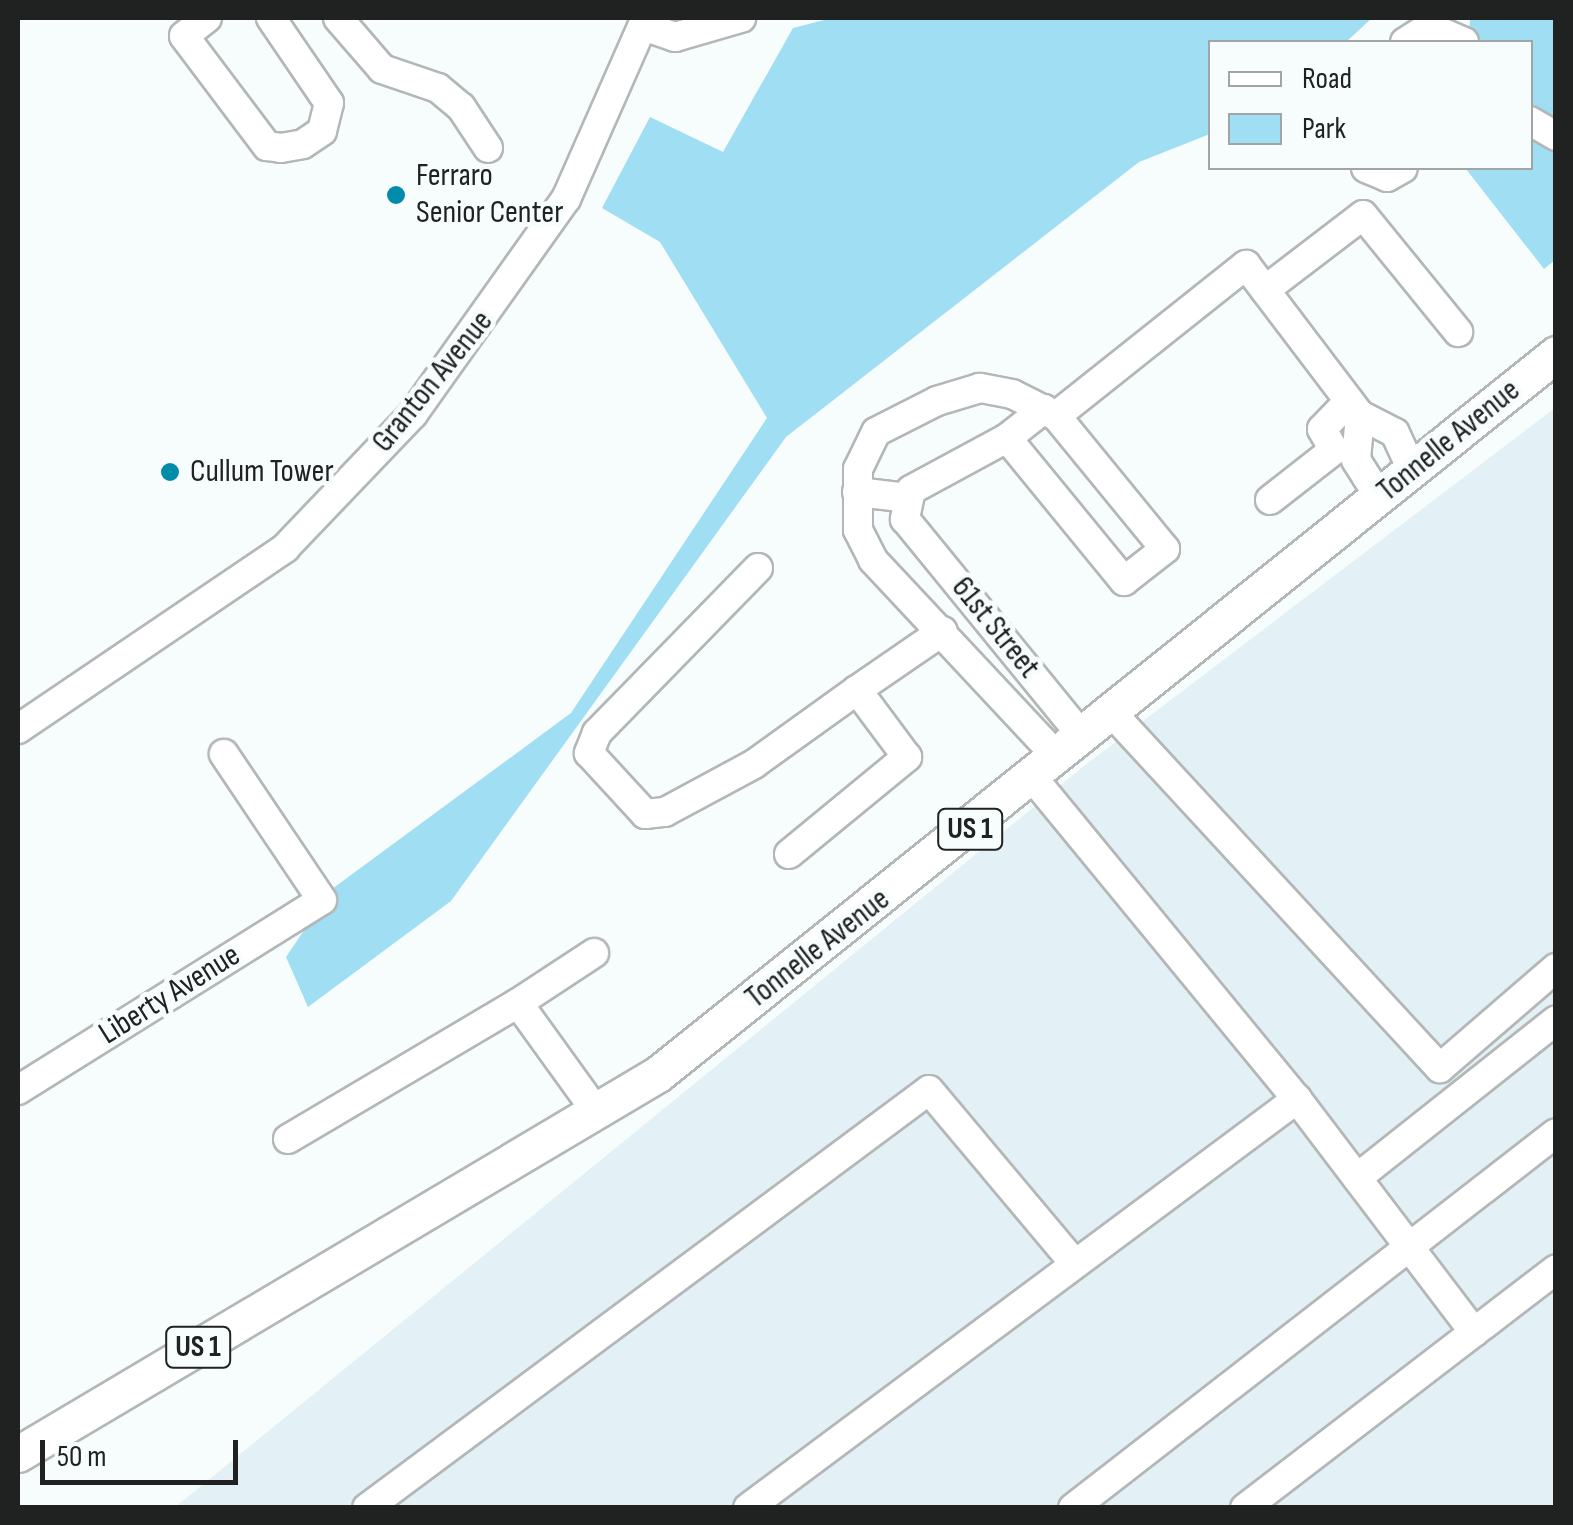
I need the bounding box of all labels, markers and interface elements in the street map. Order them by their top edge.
legend [1208,40,1533,170]
text: Road [1302,61,1352,97]
text: Park [1302,111,1346,147]
place label: Ferraro Senior Center [416,158,563,233]
marker: Ferraro Senior Center [385,184,407,206]
street label: Granton Avenue [364,304,502,460]
street label: Tonnelle Avenue [1370,372,1528,510]
place label: Cullum Tower [190,453,334,491]
marker: Cullum Tower [159,461,181,483]
street label: 61st Street [943,570,1047,686]
road number: US 1 [935,804,1005,854]
street label: Tonnelle Avenue [738,881,898,1017]
street label: Liberty Avenue [92,937,248,1053]
road number: US 1 [163,1322,233,1372]
scale bar [45,1420,242,1482]
text: 50 m [57,1439,106,1475]

